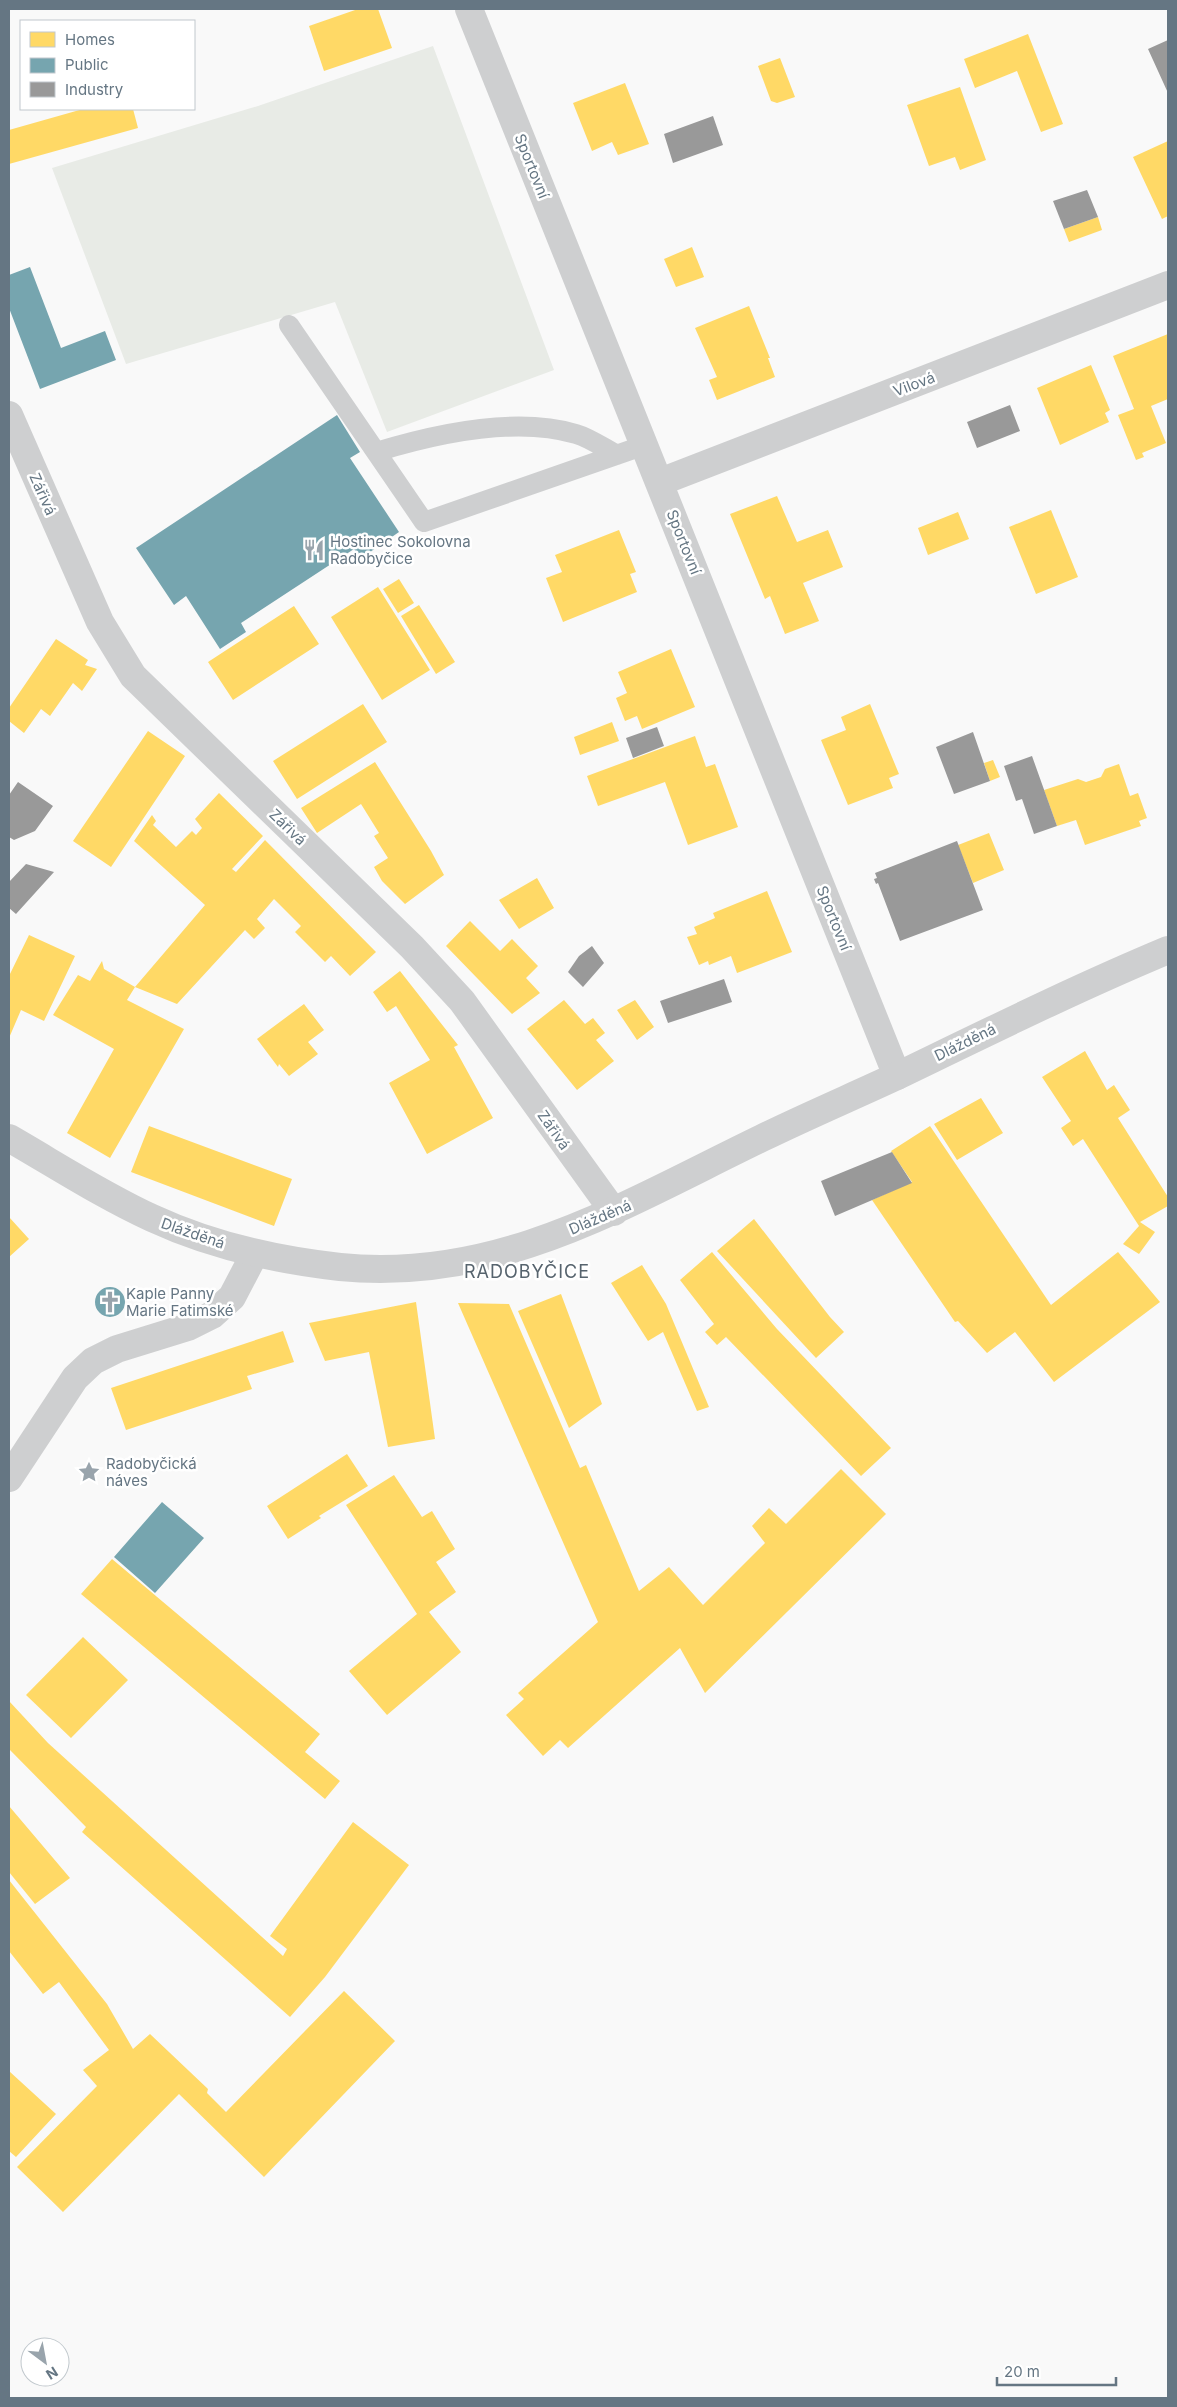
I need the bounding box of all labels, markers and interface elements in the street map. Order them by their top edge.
legend [20,20,195,110]
text: Homes [65,30,115,49]
text: Public [65,55,108,74]
text: Industry [65,80,124,99]
street label: Sportovní [510,131,554,201]
street label: Vilová [890,367,938,401]
street label: Zářivá [25,470,61,518]
street label: Sportovní [662,507,706,577]
place label: Hostinec Sokolovna Radobyčice [330,532,471,568]
restaurant icon: Hostinec Sokolovna Radobyčice [301,537,327,563]
street label: Zářivá [266,805,310,849]
street label: Sportovní [812,883,856,953]
street label: Dlážděná [931,1019,999,1065]
street label: Zářivá [534,1106,574,1154]
street label: Dlážděná [566,1195,634,1239]
street label: Dlážděná [159,1213,227,1253]
district label: RADOBYČICE [464,1260,590,1282]
place label: Kaple Panny Marie Fatimské [126,1284,234,1320]
church icon: Kaple Panny Marie Fatimské [97,1289,123,1315]
place label: Radobyčická náves [106,1454,197,1490]
place icon: Radobyčická náves [76,1459,102,1485]
north arrow [20,2337,70,2387]
scale bar [997,2354,1116,2386]
text: 20 m [1004,2362,1040,2381]
text: N [43,2363,61,2383]

